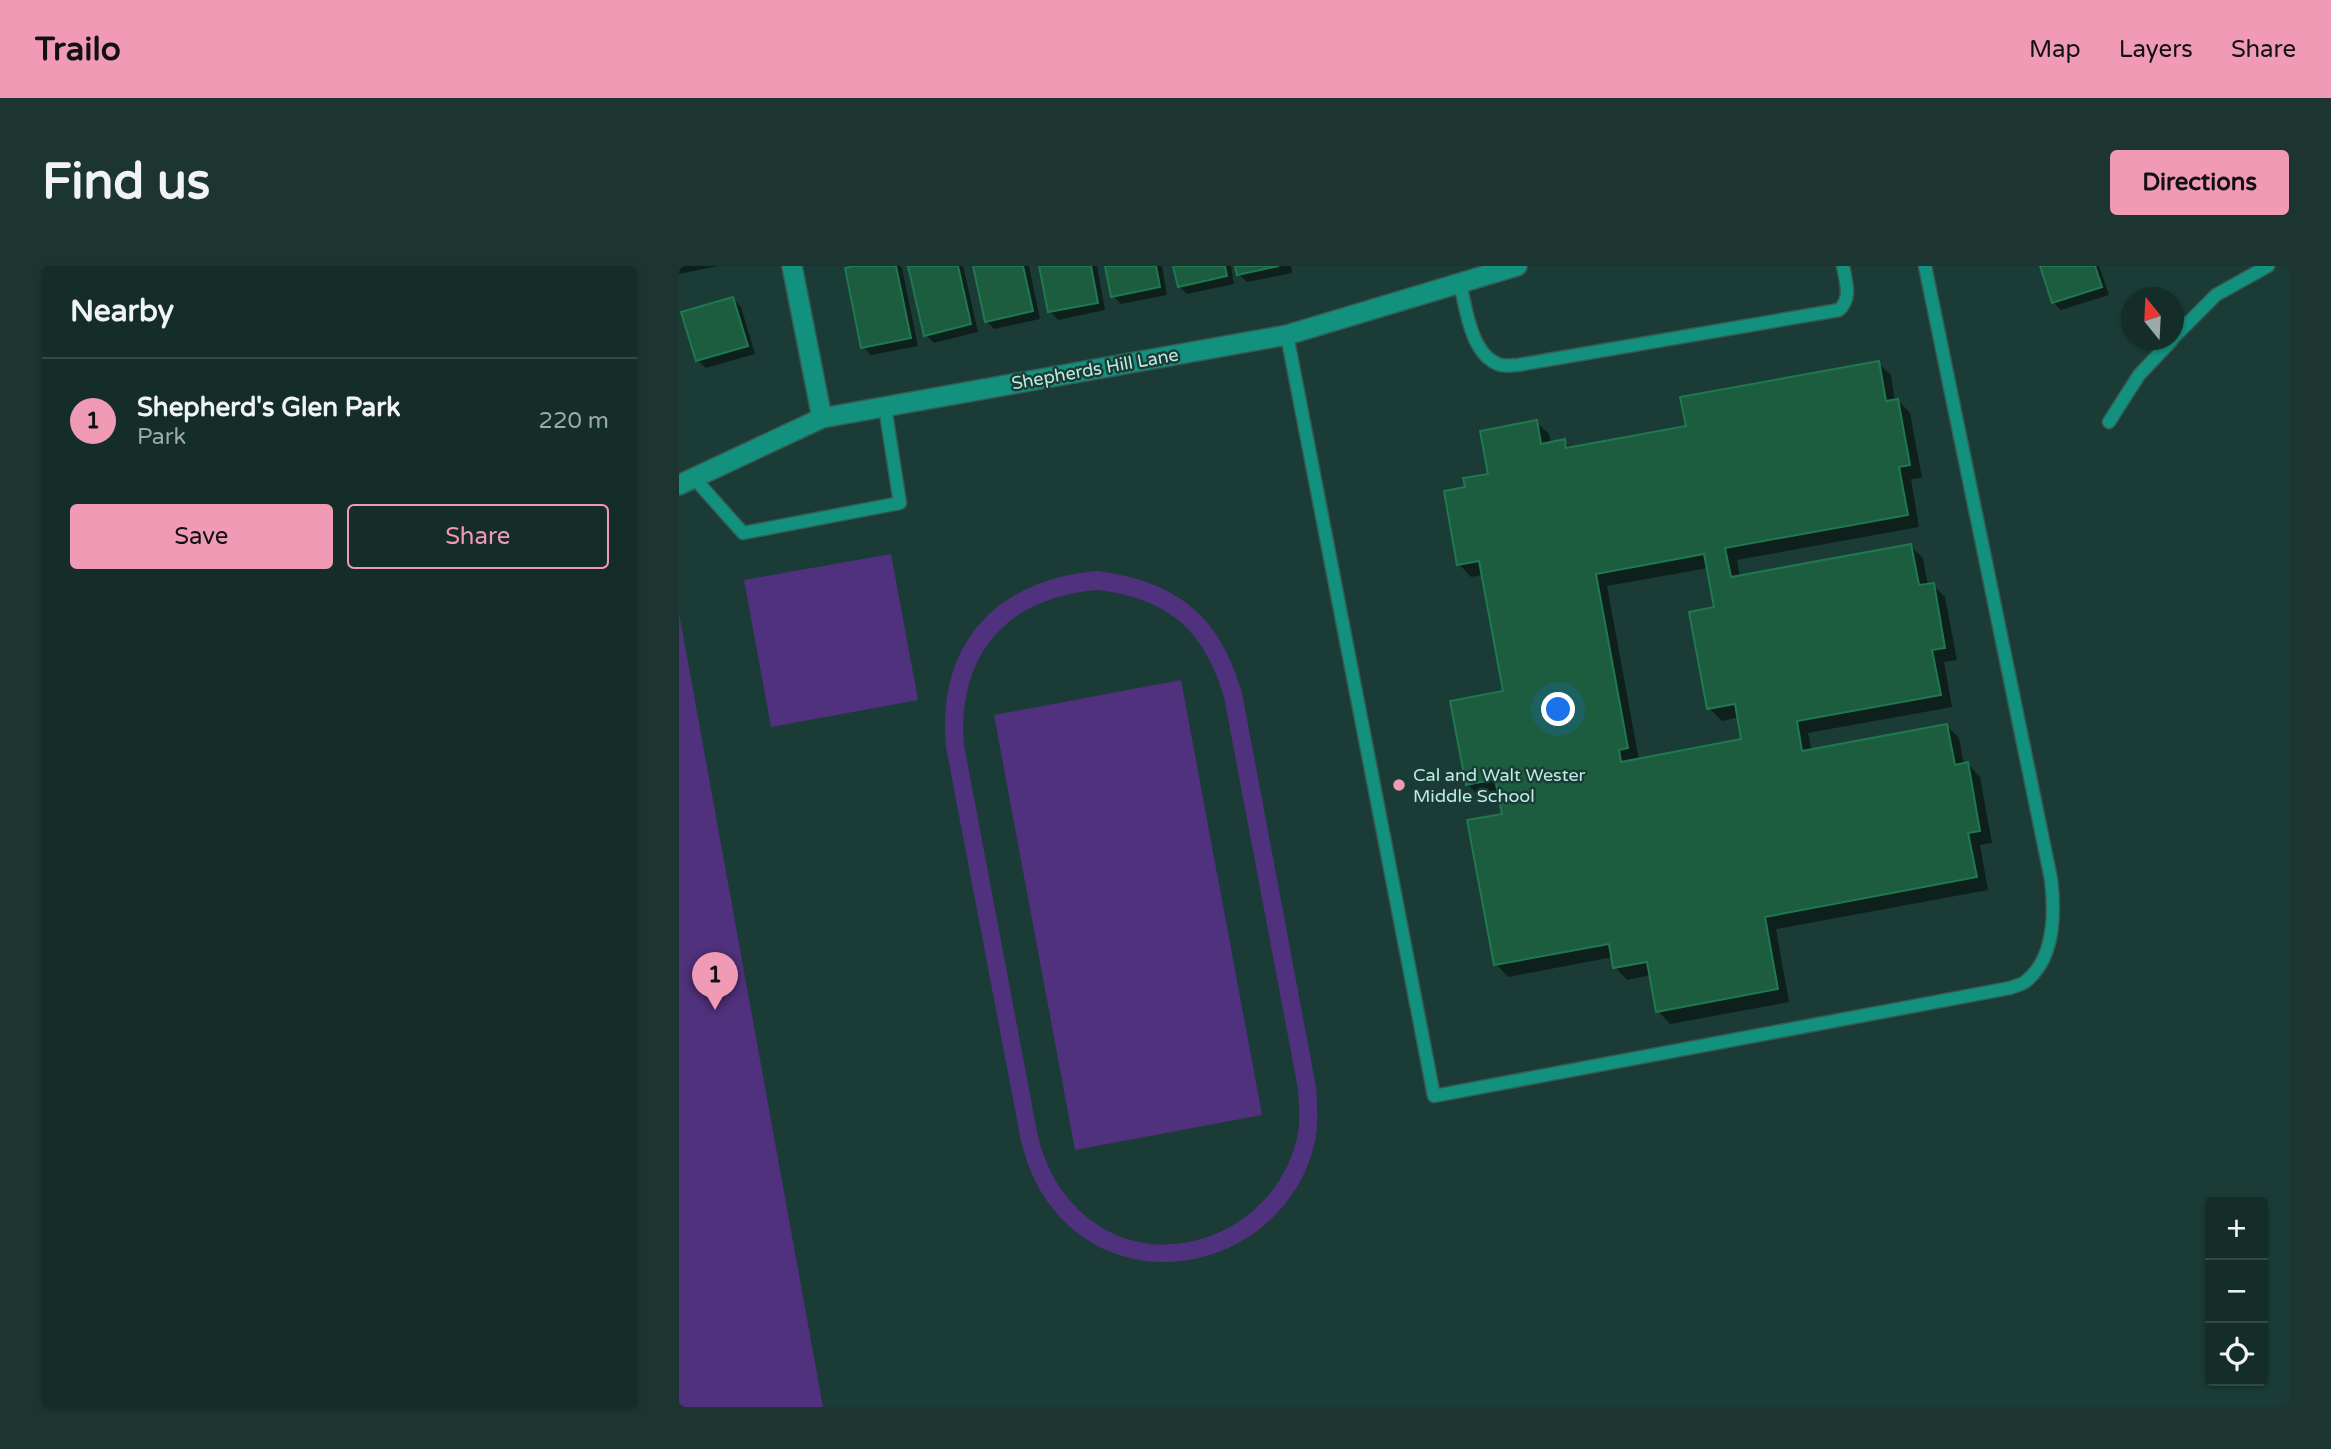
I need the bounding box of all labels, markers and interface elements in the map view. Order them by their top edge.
text: Trailo [35,30,121,69]
text: Map [2029,35,2081,64]
text: Layers [2119,35,2193,64]
text: Share [2231,35,2296,64]
button: Directions [2110,150,2289,215]
text: Find us [42,153,210,212]
north arrow [2121,287,2184,350]
text: Nearby [70,293,174,330]
street label: Shepherds Hill Lane [1010,343,1180,395]
text: Shepherd's Glen Park [137,392,400,423]
text: 1 [86,407,100,435]
text: 220 m [539,407,609,435]
text: Park [137,423,186,451]
button: Save [70,504,333,569]
button: Share [347,504,609,569]
your location [1541,692,1575,726]
place label: Cal and Walt Wester Middle School [1413,764,1586,807]
marker: Cal and Walt Wester Middle School [1391,777,1407,793]
pin: 1 [692,952,738,1010]
map controls [2205,1197,2268,1386]
button: + [2205,1197,2268,1260]
button: − [2205,1260,2268,1323]
button: locate [2205,1323,2268,1386]

